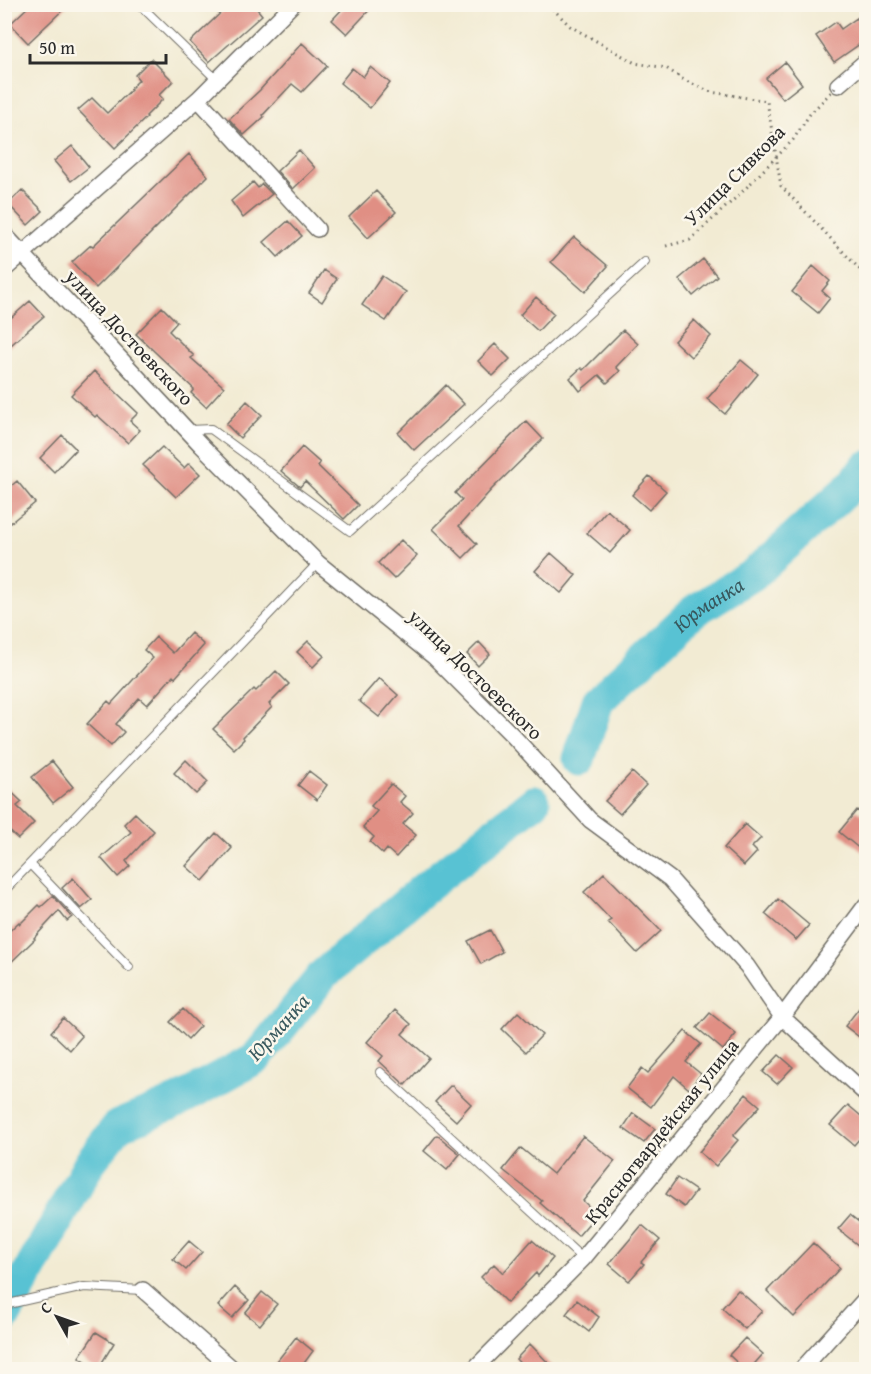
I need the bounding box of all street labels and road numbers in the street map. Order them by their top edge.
street label: Улица Сивкова [677,117,792,232]
street label: улица Достоевского [58,261,201,412]
street label: улица Достоевского [401,601,550,746]
street label: Красногвардейская улица [577,1032,745,1230]

